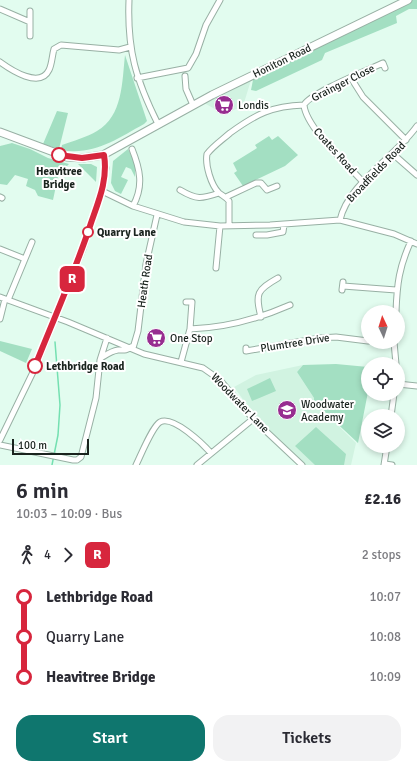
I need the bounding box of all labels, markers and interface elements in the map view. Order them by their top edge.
street label: Honiton Road [251,41,314,81]
street label: Grainger Close [309,61,377,105]
supermarket icon: Londis [213,94,235,116]
place label: Londis [238,99,269,112]
street label: Coates Road [311,125,359,177]
street label: Broadfields Road [344,139,408,205]
marker: Heavitree Bridge [51,147,67,163]
place label: Heavitree Bridge [36,165,83,191]
marker: Quarry Lane [82,226,94,238]
place label: Quarry Lane [97,226,156,239]
street label: Heath Road [135,253,155,309]
line badge: R [59,266,85,292]
text: R [68,270,76,287]
north arrow [361,305,405,349]
map controls [361,305,405,453]
supermarket icon: One Stop [145,327,167,349]
street label: Plumtree Drive [259,331,331,355]
place label: One Stop [170,332,213,345]
button: locate [361,357,405,401]
marker: Lethbridge Road [27,358,43,374]
place label: Lethbridge Road [46,360,125,373]
street label: Woodwater Lane [208,370,272,436]
place label: Woodwater Academy [301,398,354,424]
school or university icon: Woodwater Academy [276,399,298,421]
button: layers [361,409,405,453]
scale bar [12,437,89,456]
text: 100 m [18,439,47,452]
text: 6 min [16,477,69,504]
text: £2.16 [364,490,401,508]
text: 10:03 – 10:09 · Bus [16,506,122,522]
icon: walk [16,544,38,566]
icon: forward [57,544,79,566]
text: R [93,546,102,563]
text: 4 [44,547,51,563]
text: 2 stops [362,547,401,563]
text: Lethbridge Road [46,588,153,606]
text: 10:07 [369,589,401,605]
text: Quarry Lane [46,628,124,646]
text: 10:08 [369,629,401,645]
text: Heavitree Bridge [46,668,155,686]
text: 10:09 [369,669,401,685]
button: Start [16,715,205,761]
button: Tickets [213,715,401,761]

